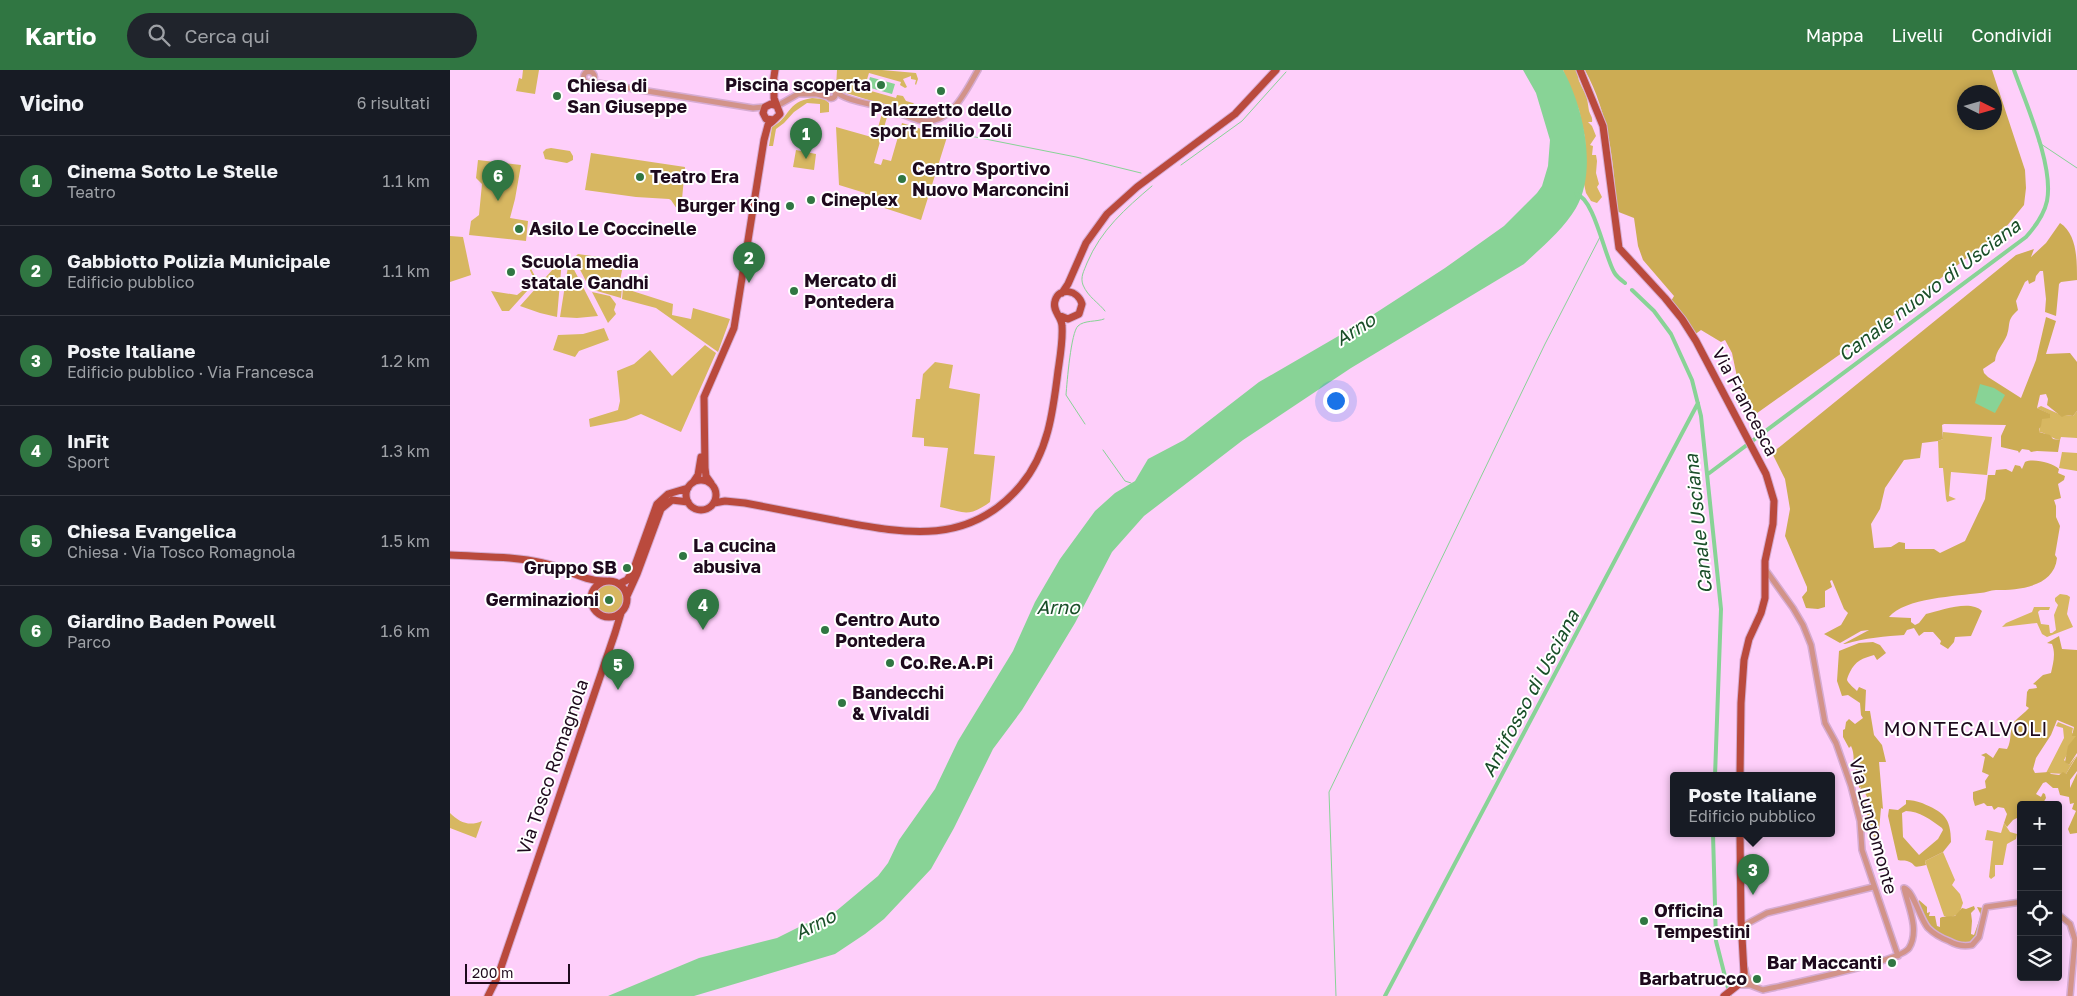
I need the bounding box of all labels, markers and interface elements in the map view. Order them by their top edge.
search box [127,13,477,58]
text: Kartio [25,21,97,50]
icon: search [145,21,173,49]
text: Cerca qui [185,24,270,47]
text: Mappa [1806,24,1864,46]
text: Livelli [1892,24,1943,46]
text: Condividi [1971,24,2052,46]
place label: Piscina scoperta [725,73,871,95]
place label: Chiesa di San Giuseppe [567,74,688,117]
marker: Piscina scoperta [875,79,887,91]
marker: Palazzetto dello sport Emilio Zoli [935,85,947,97]
north arrow [1957,85,2002,130]
text: Vicino [20,90,84,116]
marker: Chiesa di San Giuseppe [551,90,563,102]
text: 6 risultati [357,93,430,113]
place label: Palazzetto dello sport Emilio Zoli [870,98,1012,141]
pin: 1 [790,118,822,159]
place label: Centro Sportivo Nuovo Marconcini [912,157,1069,200]
text: Cinema Sotto Le Stelle [67,159,278,182]
pin: 6 [482,160,514,201]
place label: Teatro Era [650,165,739,187]
text: 1 [32,171,40,191]
text: 1.1 km [382,171,430,191]
marker: Teatro Era [634,171,646,183]
marker: Centro Sportivo Nuovo Marconcini [896,173,908,185]
text: Teatro [67,182,116,202]
place label: Cineplex [821,188,898,210]
place label: Burger King [677,194,780,216]
marker: Cineplex [805,194,817,206]
marker: Burger King [784,200,796,212]
water label: Canale nuovo di Usciana [1833,213,2025,366]
place label: Asilo Le Coccinelle [529,217,697,239]
marker: Asilo Le Coccinelle [513,223,525,235]
pin: 2 [733,242,765,283]
text: Gabbiotto Polizia Municipale [67,249,330,272]
place label: Scuola media statale Gandhi [521,250,649,293]
text: 2 [31,261,41,281]
text: 1.1 km [382,261,430,281]
marker: Scuola media statale Gandhi [505,266,517,278]
place label: Mercato di Pontedera [804,269,897,312]
text: Edificio pubblico [67,272,194,292]
marker: Mercato di Pontedera [788,285,800,297]
water label: Arno [1330,307,1381,350]
text: Poste Italiane [67,339,195,362]
street label: Via Francesca [1708,343,1784,460]
text: 3 [31,351,41,371]
text: 1.2 km [381,351,430,371]
text: Edificio pubblico · Via Francesca [67,362,314,382]
your location [1323,388,1349,414]
text: InFit [67,429,109,452]
text: 4 [31,441,41,461]
text: 1.3 km [381,441,430,461]
text: Sport [67,452,110,472]
water label: Canale Usciana [1679,452,1716,595]
text: Chiesa Evangelica [67,519,236,542]
text: 5 [31,531,41,551]
text: 1.5 km [381,531,430,551]
place label: La cucina abusiva [693,534,776,577]
text: Chiesa · Via Tosco Romagnola [67,542,296,562]
marker: La cucina abusiva [677,550,689,562]
place label: Gruppo SB [524,556,617,578]
marker: Gruppo SB [621,562,633,574]
place label: Germinazioni [485,588,599,610]
pin: 4 [687,589,719,630]
marker: Germinazioni [603,594,615,606]
water label: Arno [1036,595,1081,618]
water label: Antifosso di Usciana [1476,604,1584,780]
place label: Centro Auto Pontedera [835,608,940,651]
text: Giardino Baden Powell [67,609,276,632]
text: 6 [31,621,41,641]
text: 1.6 km [381,621,430,641]
marker: Centro Auto Pontedera [819,624,831,636]
text: Parco [67,632,111,652]
pin: 5 [602,649,634,690]
place label: Co.Re.A.Pi [900,651,993,673]
marker: Co.Re.A.Pi [884,657,896,669]
street label: Via Tosco Romagnola [512,676,592,857]
place label: Bandecchi & Vivaldi [852,681,944,724]
marker: Bandecchi & Vivaldi [836,697,848,709]
district label: MONTECALVOLI [1883,716,2049,740]
street label: Via Lungomonte [1845,755,1903,896]
popup [1670,772,1835,837]
text: Poste Italiane [1688,783,1817,806]
map controls [2017,801,2062,981]
button: + [2017,801,2062,846]
text: Edificio pubblico [1688,806,1816,826]
button: − [2017,846,2062,891]
pin: 3 [1737,854,1769,895]
button: locate [2017,891,2062,936]
place label: Officina Tempestini [1654,899,1750,942]
water label: Arno [790,903,841,944]
marker: Officina Tempestini [1638,915,1650,927]
button: layers [2017,936,2062,981]
place label: Bar Maccanti [1767,951,1882,973]
marker: Bar Maccanti [1886,957,1898,969]
scale bar [465,961,570,984]
text: 200 m [472,964,513,981]
place label: Barbatrucco [1639,967,1747,989]
marker: Barbatrucco [1751,973,1763,985]

